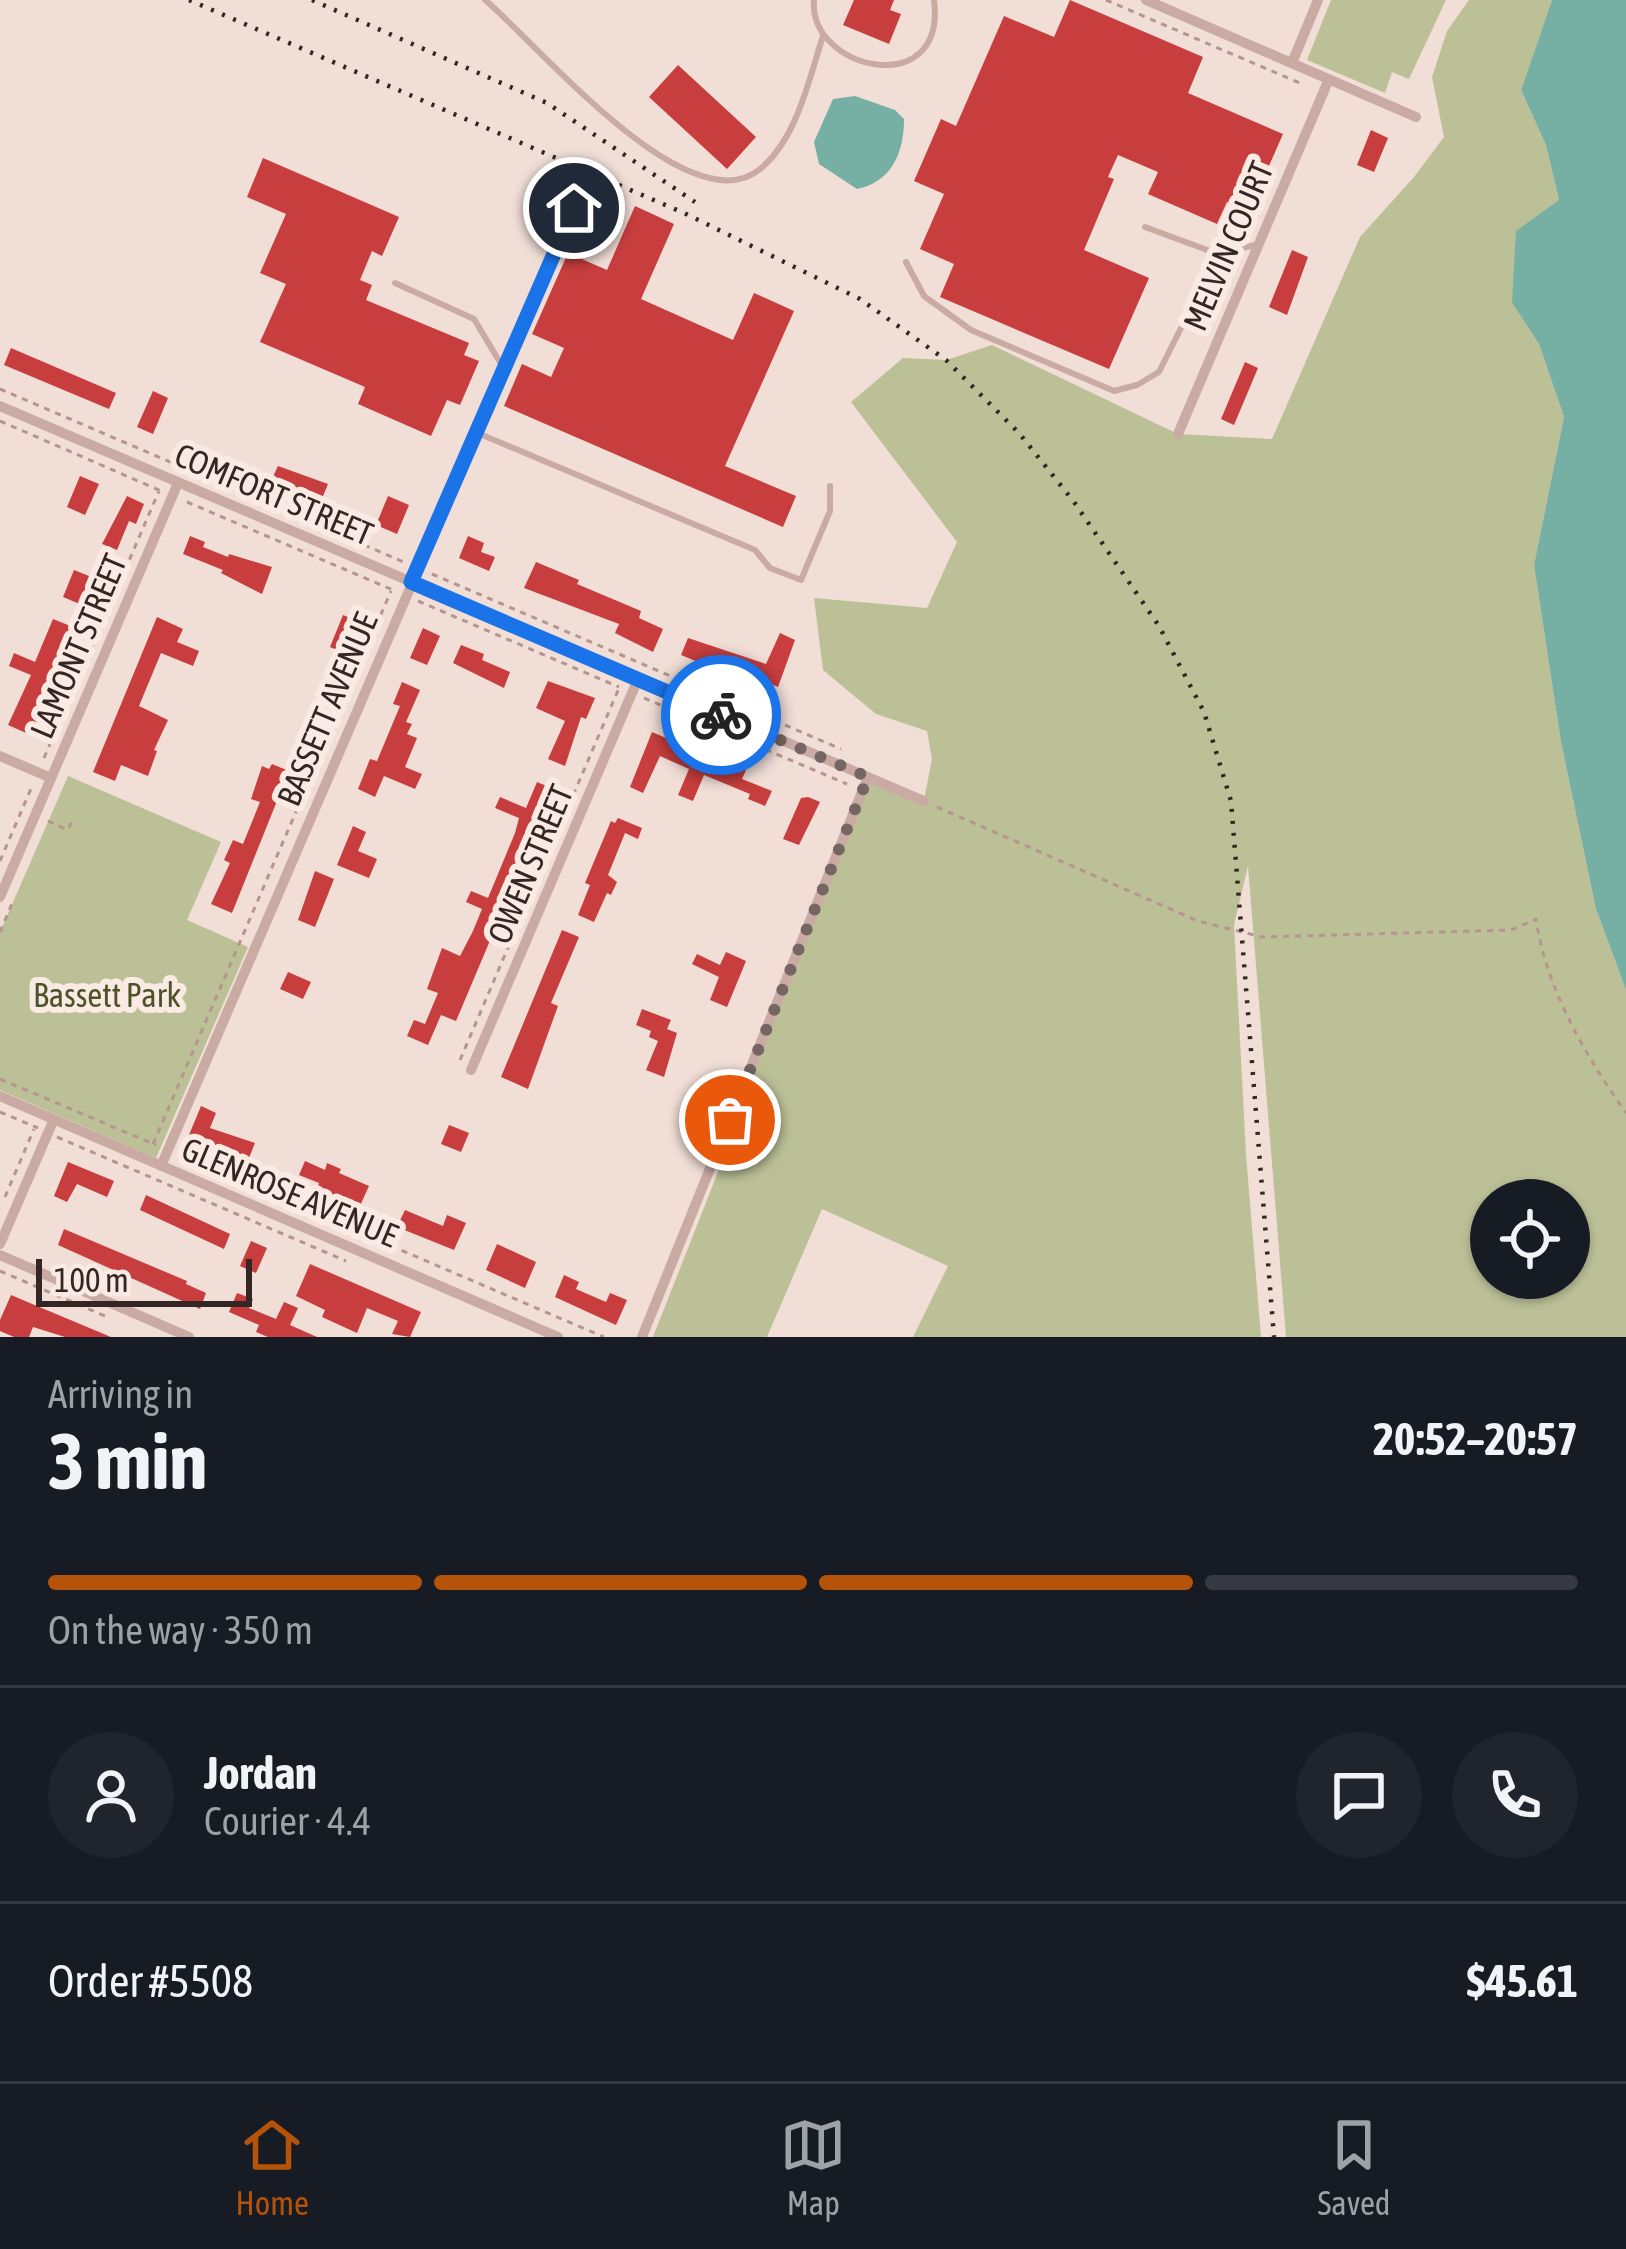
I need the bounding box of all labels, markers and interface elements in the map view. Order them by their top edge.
street label: MELVIN COURT [1175,155,1281,336]
pin [523,157,625,259]
icon: home [541,175,607,241]
street label: COMFORT STREET [169,435,379,553]
street label: LAMONT STREET [22,548,134,744]
street label: BASSETT AVENUE [269,607,385,811]
courier [661,655,781,775]
icon: bike [688,682,754,748]
street label: OWEN STREET [480,779,581,949]
park label: Bassett Park [33,976,181,1014]
pin [679,1069,781,1171]
icon: bag [697,1087,763,1153]
street label: GLENROSE AVENUE [177,1129,403,1255]
map controls [1470,1179,1590,1299]
button: locate [1470,1179,1590,1299]
scale bar [36,1253,252,1306]
text: 100 m [54,1261,129,1299]
text: Arriving in [48,1372,193,1416]
text: 20:52–20:57 [1373,1413,1578,1465]
text: 3 min [48,1416,207,1506]
text: On the way · 350 m [48,1608,313,1652]
button: person [48,1732,174,1858]
button: chat [1296,1732,1422,1858]
button: phone [1452,1732,1578,1858]
text: Jordan [204,1747,317,1799]
text: Courier · 4.4 [204,1799,371,1843]
text: Order #5508 [48,1955,253,2007]
text: $45.61 [1466,1955,1578,2007]
tab: Home [236,2112,309,2222]
tab: Map [780,2112,846,2222]
tab: Saved [1317,2112,1390,2222]

